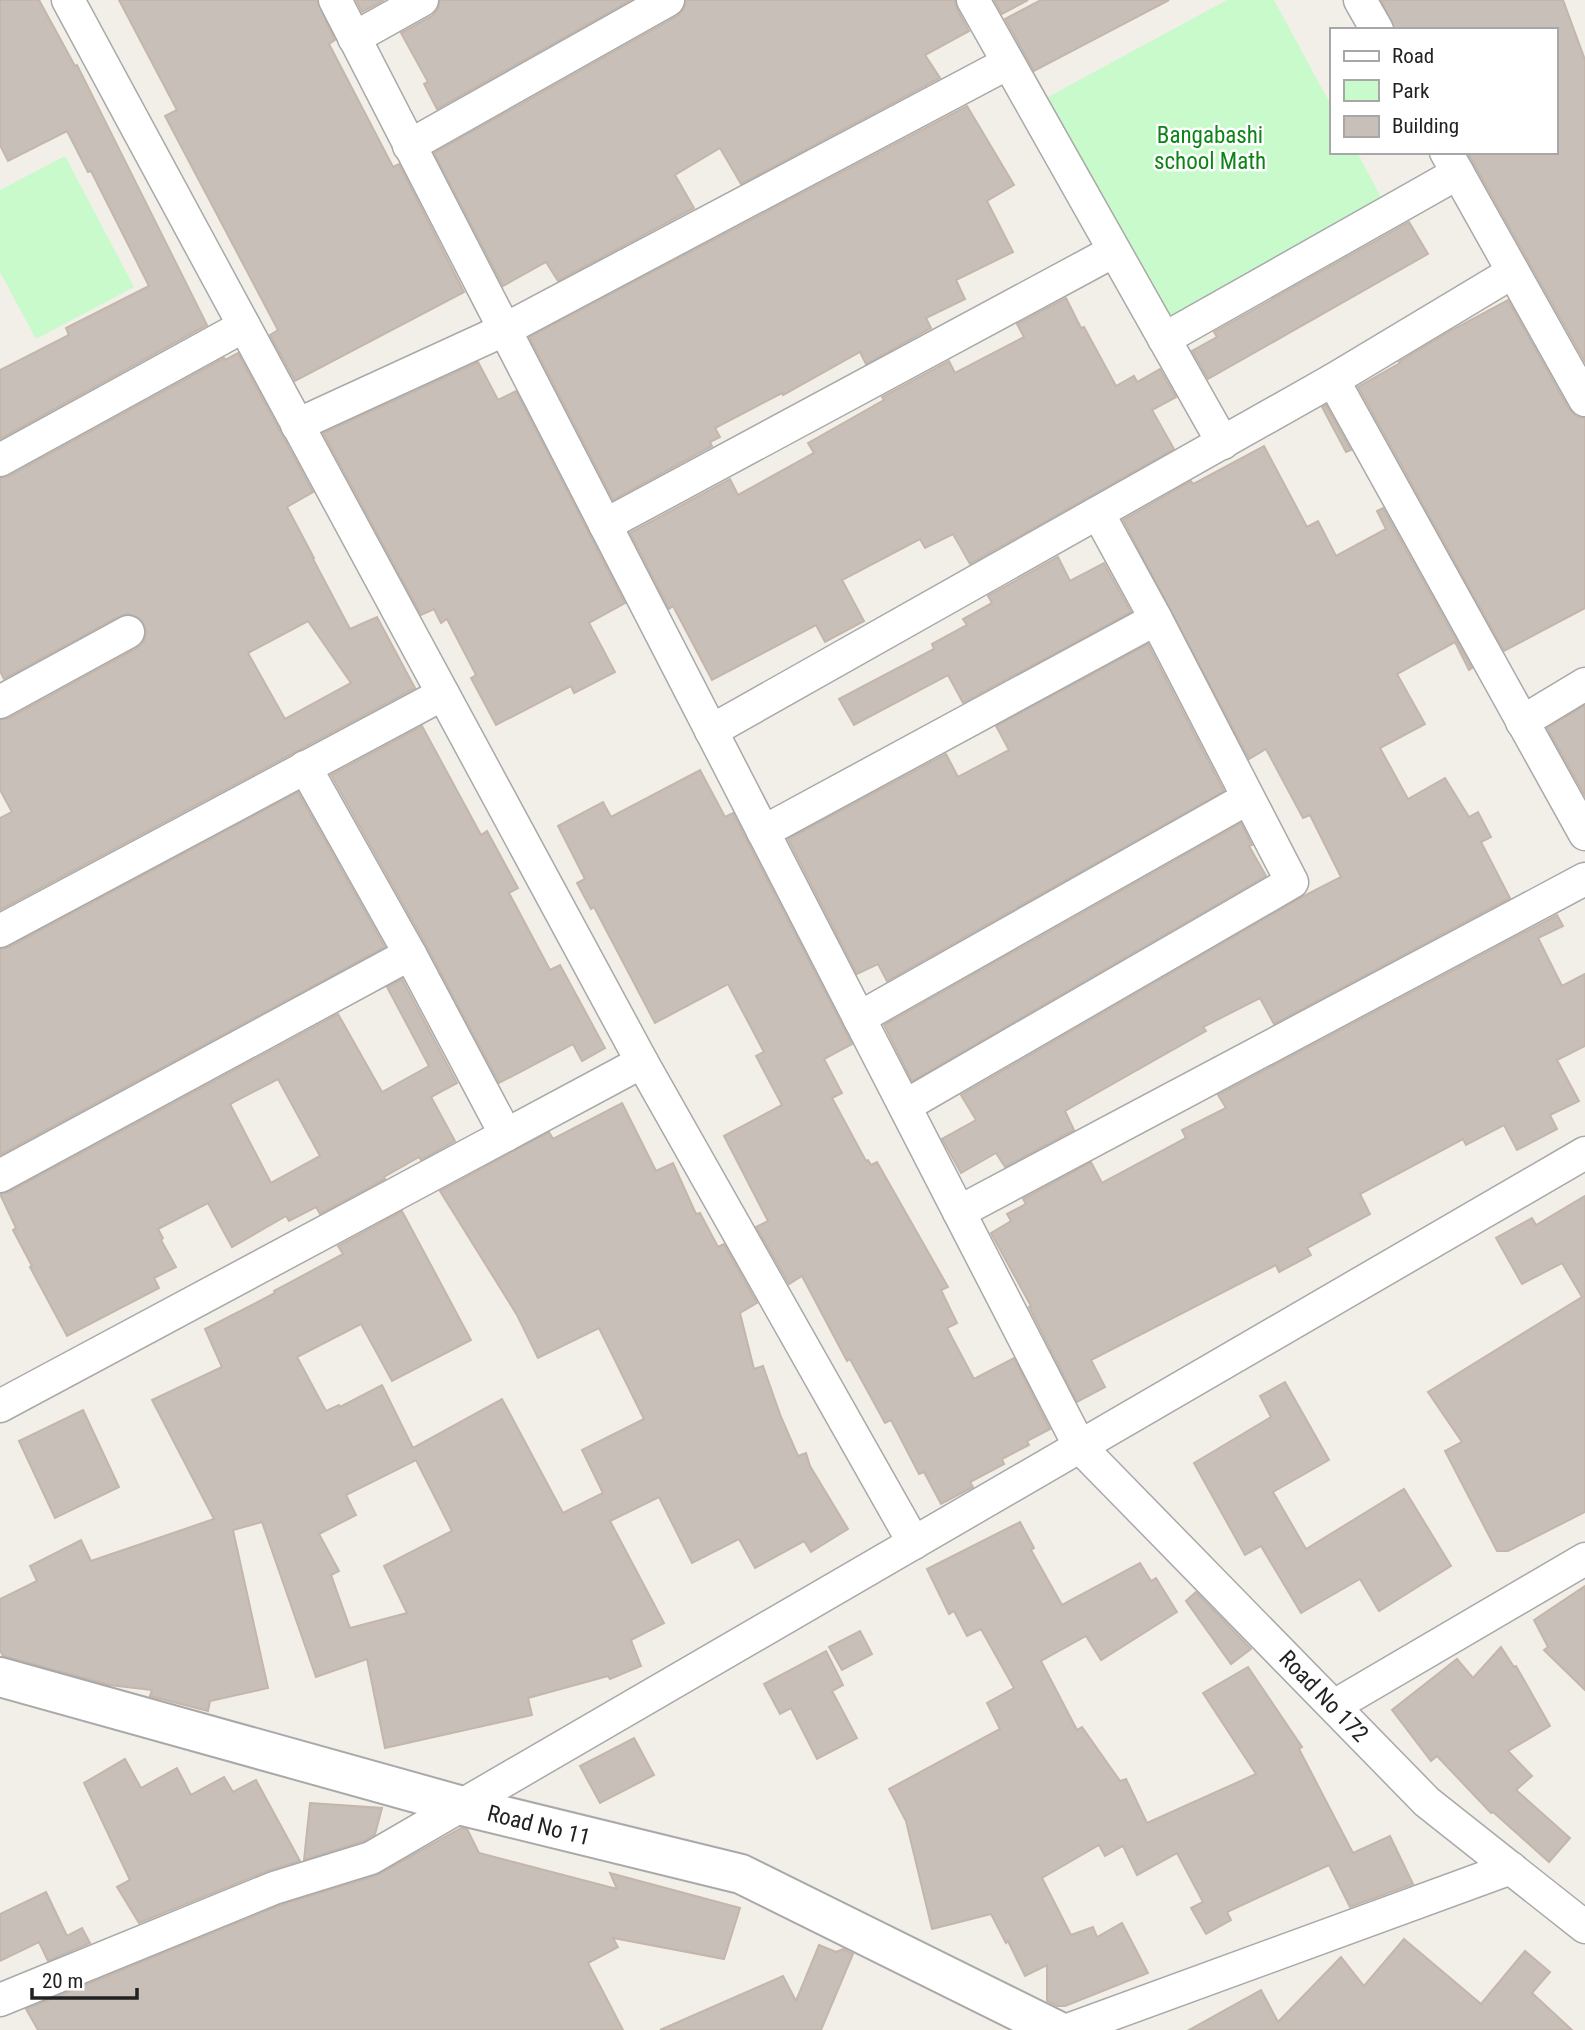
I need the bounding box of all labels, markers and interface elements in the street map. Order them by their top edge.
legend [1330,28,1557,154]
text: Road [1392,44,1434,68]
text: Park [1392,79,1430,103]
text: Building [1392,114,1459,138]
park label: Bangabashi school Math [1154,122,1266,175]
street label: Road No 172 [1273,1645,1374,1748]
street label: Road No 11 [485,1800,593,1851]
scale bar [32,1956,136,2000]
text: 20 m [42,1969,83,1993]

